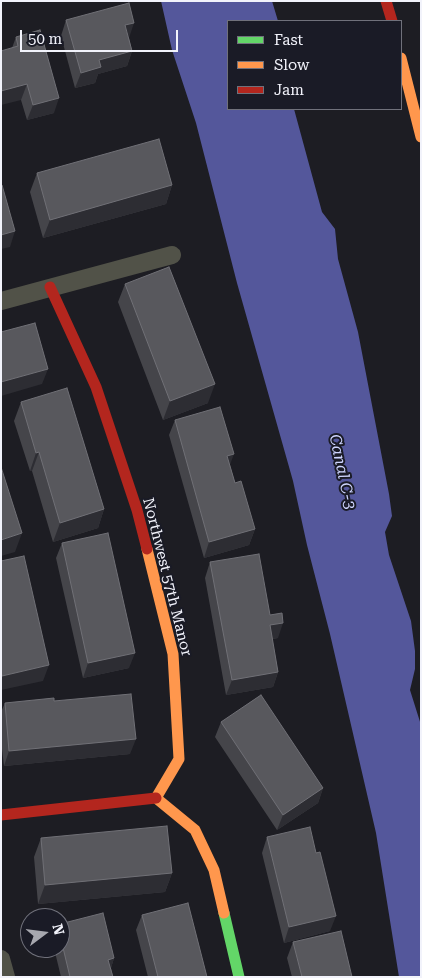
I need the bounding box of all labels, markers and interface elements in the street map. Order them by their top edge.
scale bar [22,20,180,52]
legend [227,20,402,110]
text: 50 m [28,30,62,48]
text: Fast [274,31,303,49]
text: Slow [274,56,309,74]
text: Jam [274,81,304,99]
water label: Canal C-3 [325,433,359,511]
street label: Northwest 57th Manor [139,496,195,658]
north arrow [20,908,70,958]
text: N [49,922,68,937]

